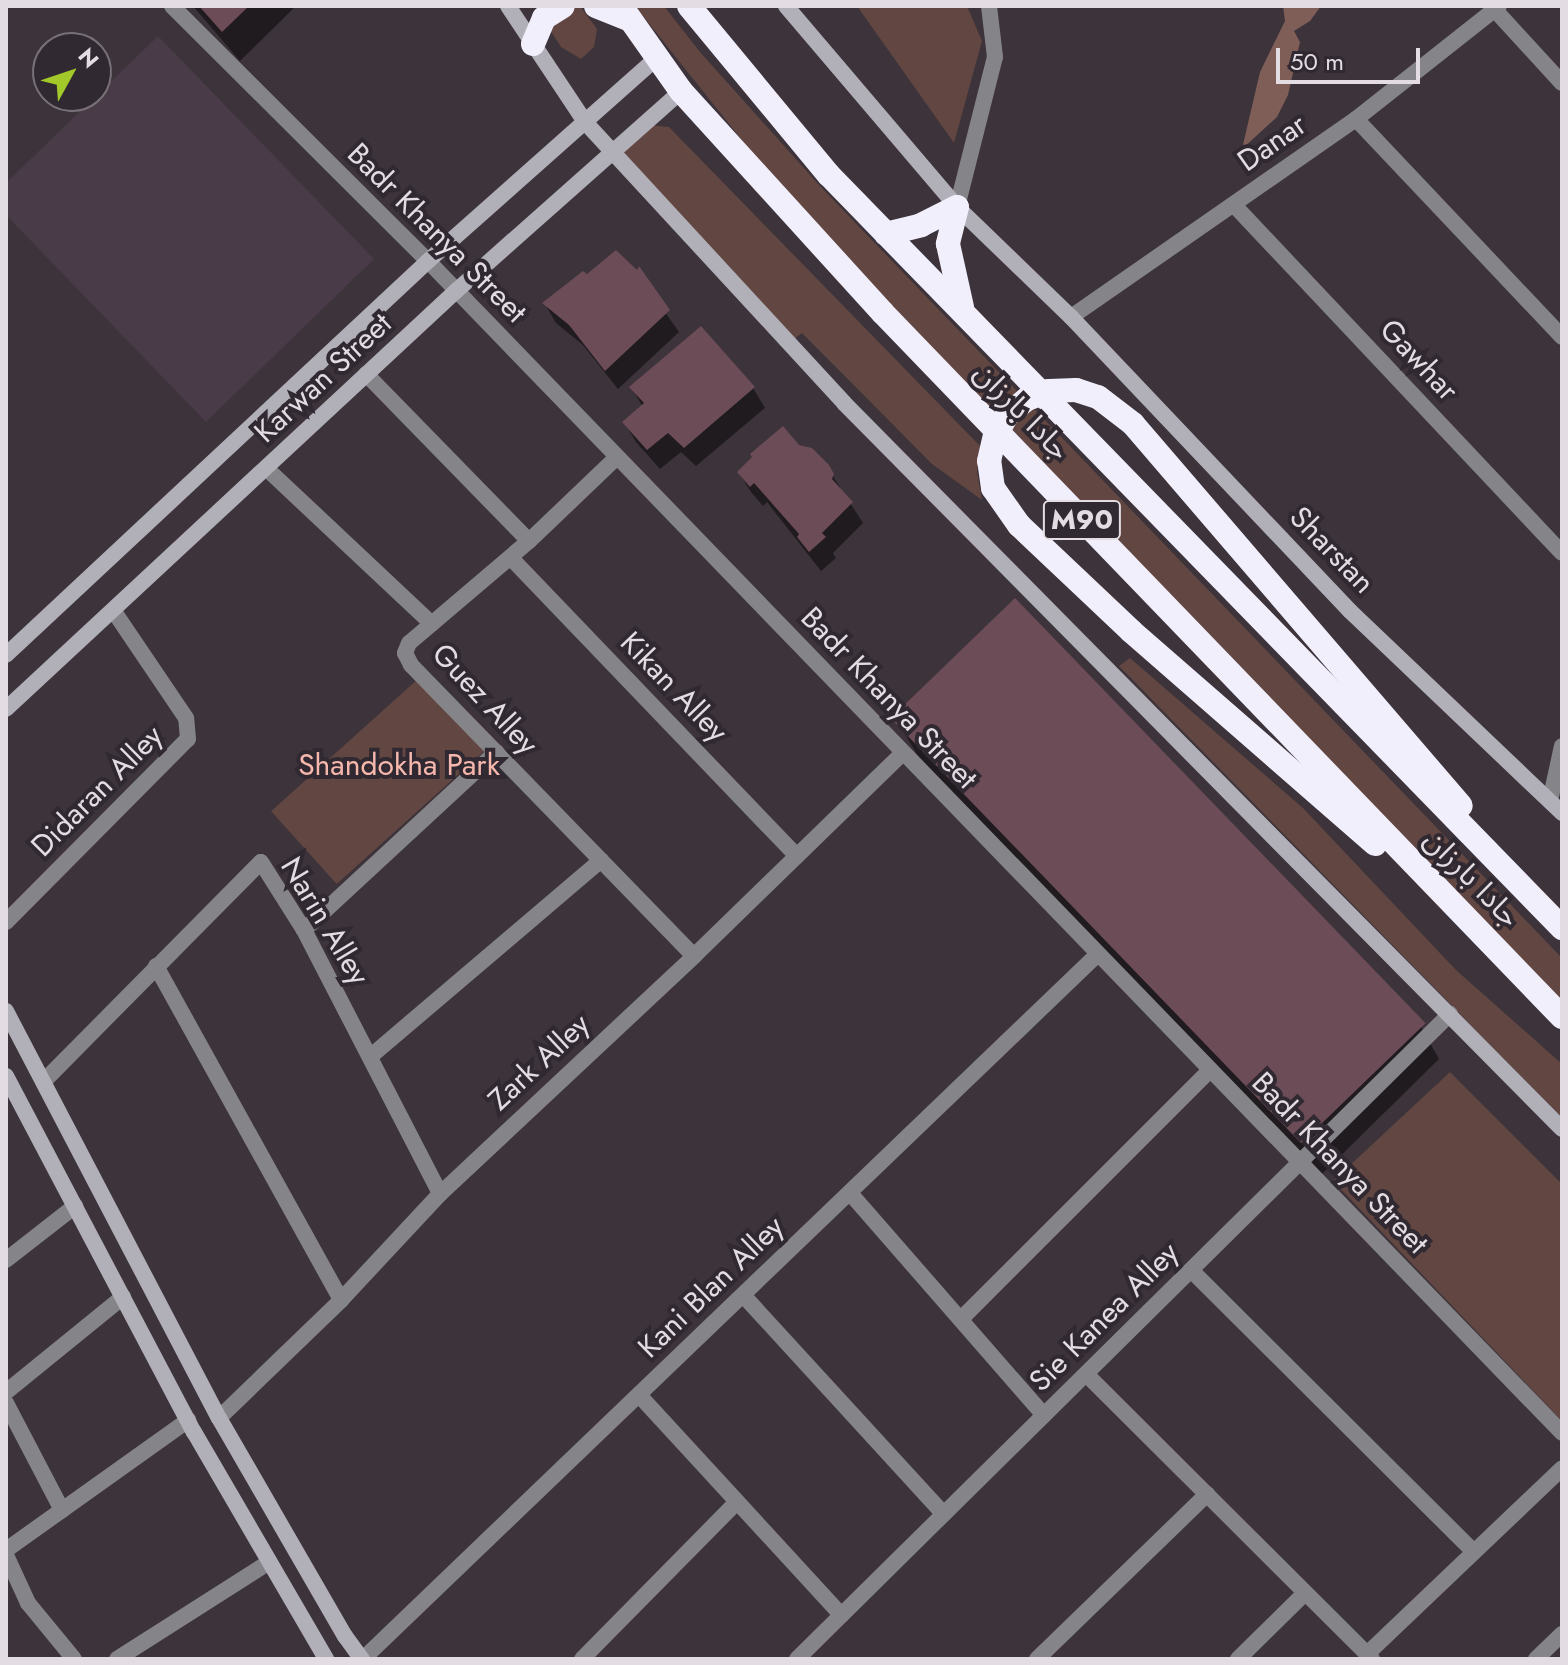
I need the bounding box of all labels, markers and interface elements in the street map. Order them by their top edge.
north arrow [32,32,112,112]
scale bar [1280,32,1424,82]
text: N [71,41,107,75]
text: 50 m [1290,44,1344,79]
street label: Danar [1231,107,1313,179]
street label: Badr Khanya Street [340,136,534,330]
street label: Karwan Street [247,306,399,450]
street label: Gawhar [1372,312,1466,408]
street label: جادا بارزان [966,354,1078,468]
road number: M90 [1042,496,1122,544]
street label: Sharstan [1282,499,1382,601]
street label: Badr Khanya Street [793,600,985,796]
street label: Kikan Alley [613,625,735,749]
street label: Guez Alley [425,636,545,762]
street label: Didaran Alley [24,718,170,864]
park label: Shandokha Park [298,747,500,783]
street label: جادا بارزان [1416,821,1528,935]
street label: Narin Alley [273,851,377,991]
street label: Zark Alley [481,1006,597,1118]
street label: Badr Khanya Street [1244,1065,1436,1261]
street label: Kani Blan Alley [631,1209,791,1365]
street label: Sie Kanea Alley [1022,1235,1186,1399]

